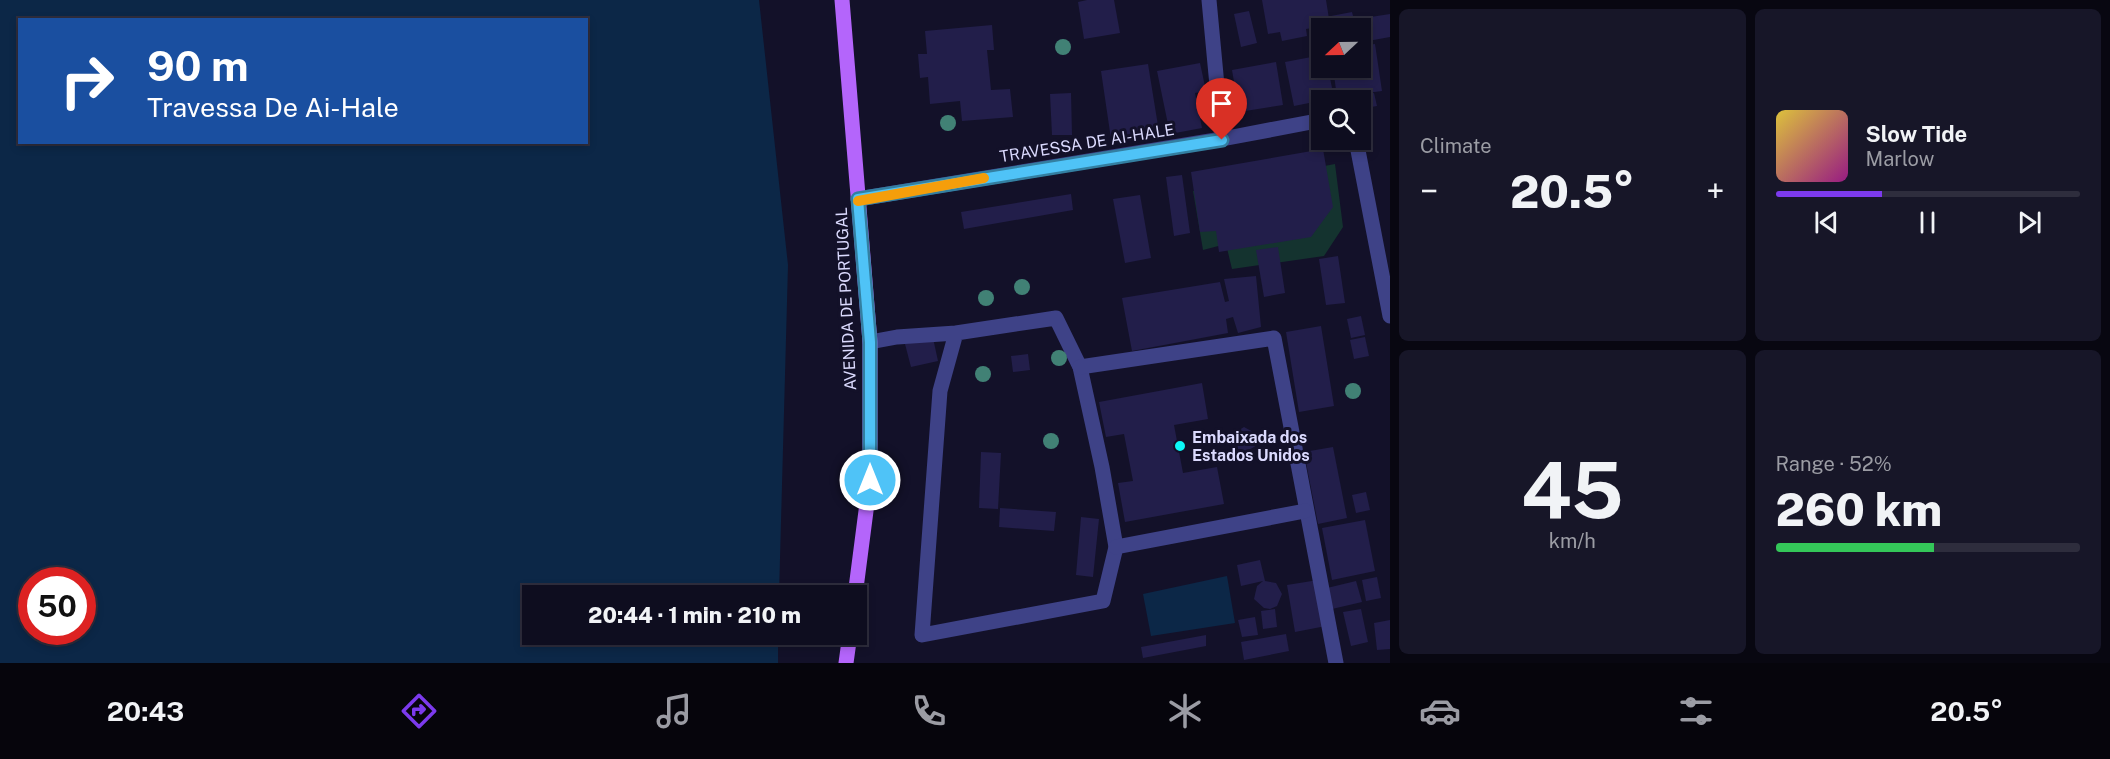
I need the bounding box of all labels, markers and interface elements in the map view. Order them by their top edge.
north arrow [1311,18,1371,78]
map controls [1311,18,1371,150]
text: 90 m [147,41,249,90]
icon: right [48,42,126,120]
pin [1196,78,1247,140]
icon: arrive [1205,87,1238,120]
button: search [1311,90,1371,150]
text: Travessa De Ai-Hale [147,91,399,123]
street label: TRAVESSA DE AI-HALE [998,120,1176,166]
text: Slow Tide [1866,121,1967,147]
text: Climate [1420,134,1492,158]
text: Marlow [1866,147,1934,171]
text: 20.5° [1510,165,1635,218]
text: − [1420,172,1438,210]
text: + [1706,172,1725,210]
icon: previous [1810,206,1843,239]
icon: pause [1911,206,1944,239]
icon: next [2013,206,2046,239]
street label: AVENIDA DE PORTUGAL [832,207,860,391]
place label: Embaixada dos Estados Unidos [1192,428,1310,465]
marker: Embaixada dos Estados Unidos [1173,439,1187,453]
text: 45 [1521,444,1624,536]
position arrow [838,448,902,512]
text: Range · 52% [1776,452,1892,476]
text: 260 km [1776,483,1942,536]
text: km/h [1549,529,1596,553]
speed limit sign: 50 [18,567,96,645]
text: 20:44 · 1 min · 210 m [588,602,801,628]
icon: directions [398,690,440,732]
icon: music [653,690,695,732]
icon: phone [908,690,950,732]
icon: climate [1164,690,1206,732]
icon: car [1419,690,1461,732]
icon: filters [1675,690,1717,732]
text: 20:43 [107,695,184,727]
text: 20.5° [1930,695,2003,727]

